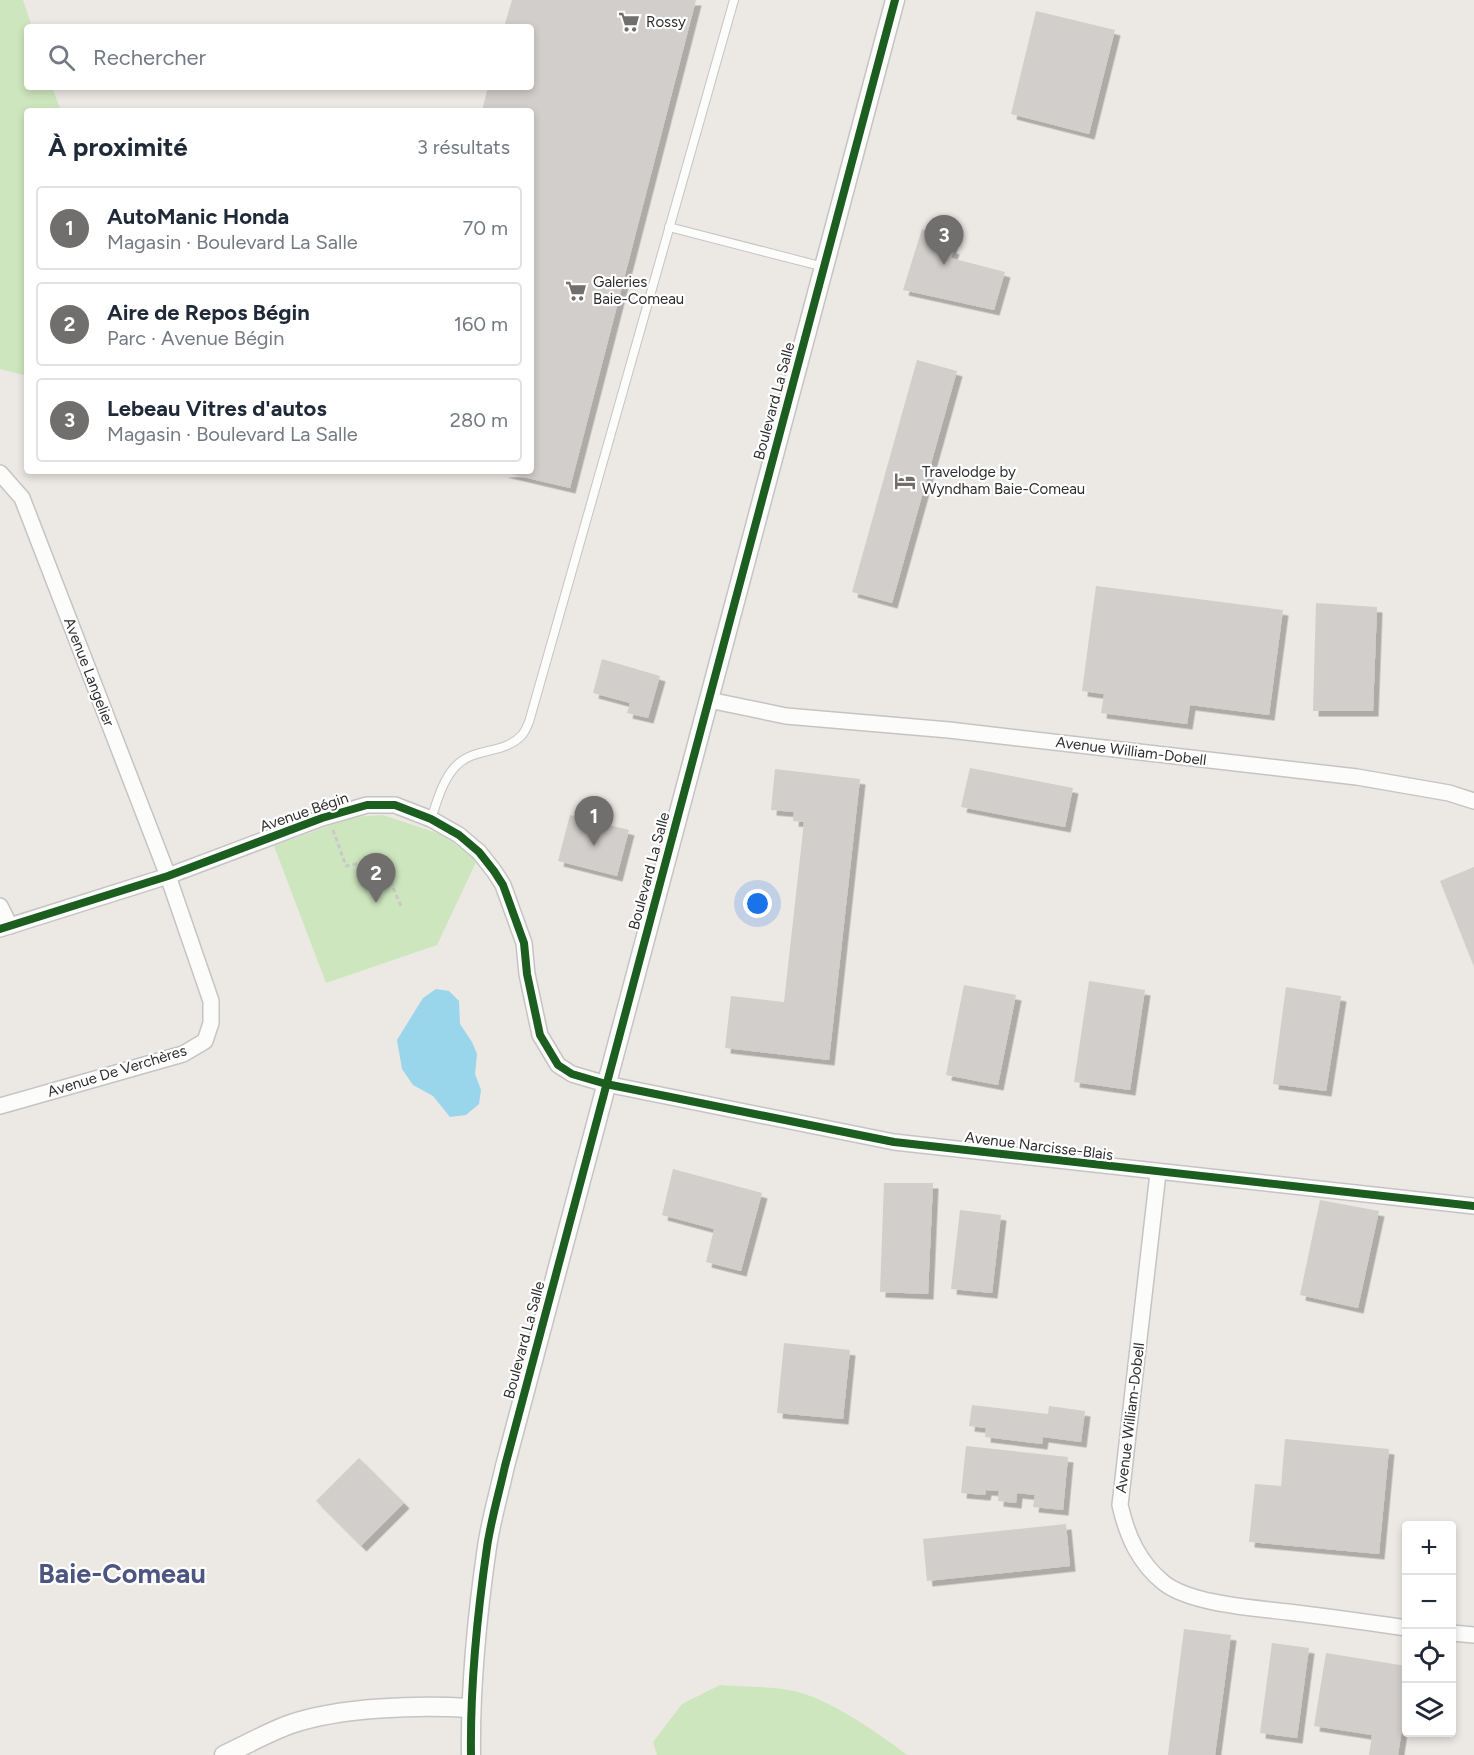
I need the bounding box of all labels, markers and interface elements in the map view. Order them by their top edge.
supermarket icon: Rossy [617,10,641,34]
place label: Rossy [646,13,686,31]
search box [24,24,534,90]
icon: search [45,41,78,74]
text: Rechercher [93,44,206,71]
text: À proximité [48,131,188,163]
text: 3 résultats [417,135,510,159]
text: AutoManic Honda [107,203,289,230]
text: 1 [65,216,74,240]
text: 70 m [462,216,508,240]
pin: 3 [924,216,964,265]
text: Magasin · Boulevard La Salle [107,230,358,254]
place label: Galeries Baie-Comeau [593,273,684,308]
supermarket icon: Galeries Baie-Comeau [564,279,588,303]
text: Aire de Repos Bégin [107,299,310,326]
text: 2 [64,312,75,336]
text: 160 m [454,312,508,336]
text: Parc · Avenue Bégin [107,326,284,350]
street label: Boulevard La Salle [750,340,798,462]
text: Lebeau Vitres d'autos [107,395,327,422]
text: 3 [64,408,75,432]
text: 280 m [450,408,508,432]
text: Magasin · Boulevard La Salle [107,422,358,446]
place label: Travelodge by Wyndham Baie-Comeau [922,463,1085,498]
hotel icon: Travelodge by Wyndham Baie-Comeau [893,469,917,493]
street label: Avenue Langelier [60,615,118,729]
street label: Avenue William-Dobell [1055,733,1207,769]
street label: Avenue Bégin [257,788,351,836]
pin: 1 [574,796,614,846]
street label: Boulevard La Salle [625,810,673,932]
pin: 2 [356,854,395,903]
your location [743,889,772,918]
street label: Avenue De Verchères [45,1041,189,1101]
street label: Avenue Narcisse-Blais [964,1128,1114,1164]
street label: Boulevard La Salle [500,1279,548,1401]
street label: Avenue William-Dobell [1112,1342,1148,1494]
map controls [1402,1521,1456,1737]
button: + [1402,1521,1456,1575]
district label: Baie-Comeau [38,1557,206,1590]
button: − [1402,1575,1456,1629]
button: locate [1402,1629,1456,1683]
button: layers [1402,1683,1456,1737]

